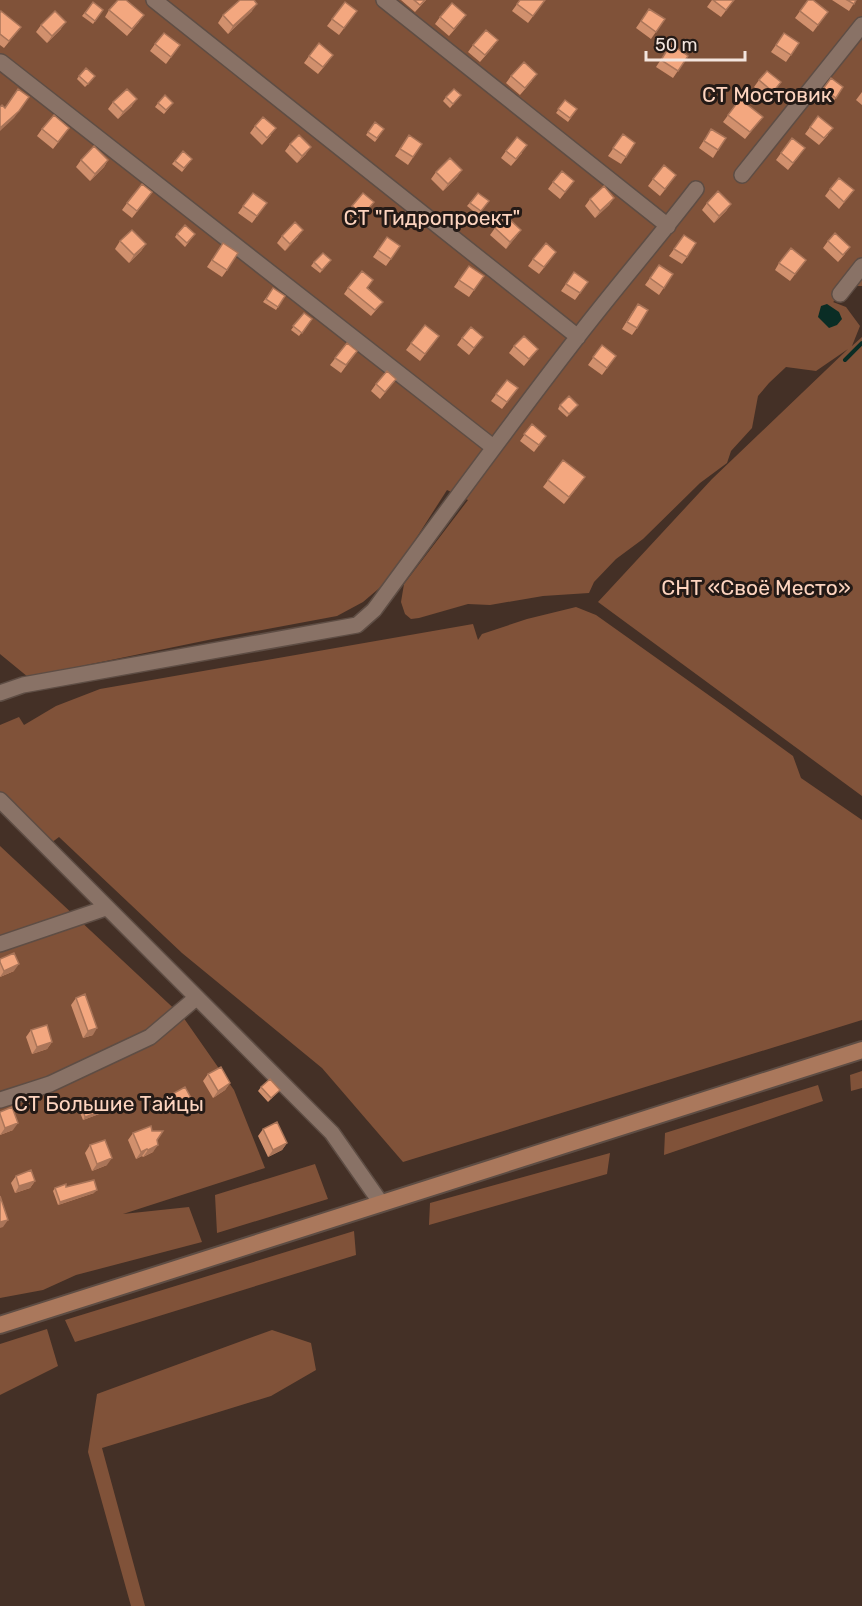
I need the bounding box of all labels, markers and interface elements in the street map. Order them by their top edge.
scale bar [646,24,745,62]
text: 50 m [655,34,698,56]
park label: СТ Мостовик [702,82,832,107]
park label: СТ "Гидропроект" [344,205,520,230]
park label: СНТ «Своё Место» [661,575,851,600]
park label: СТ Большие Тайцы [14,1091,204,1116]

